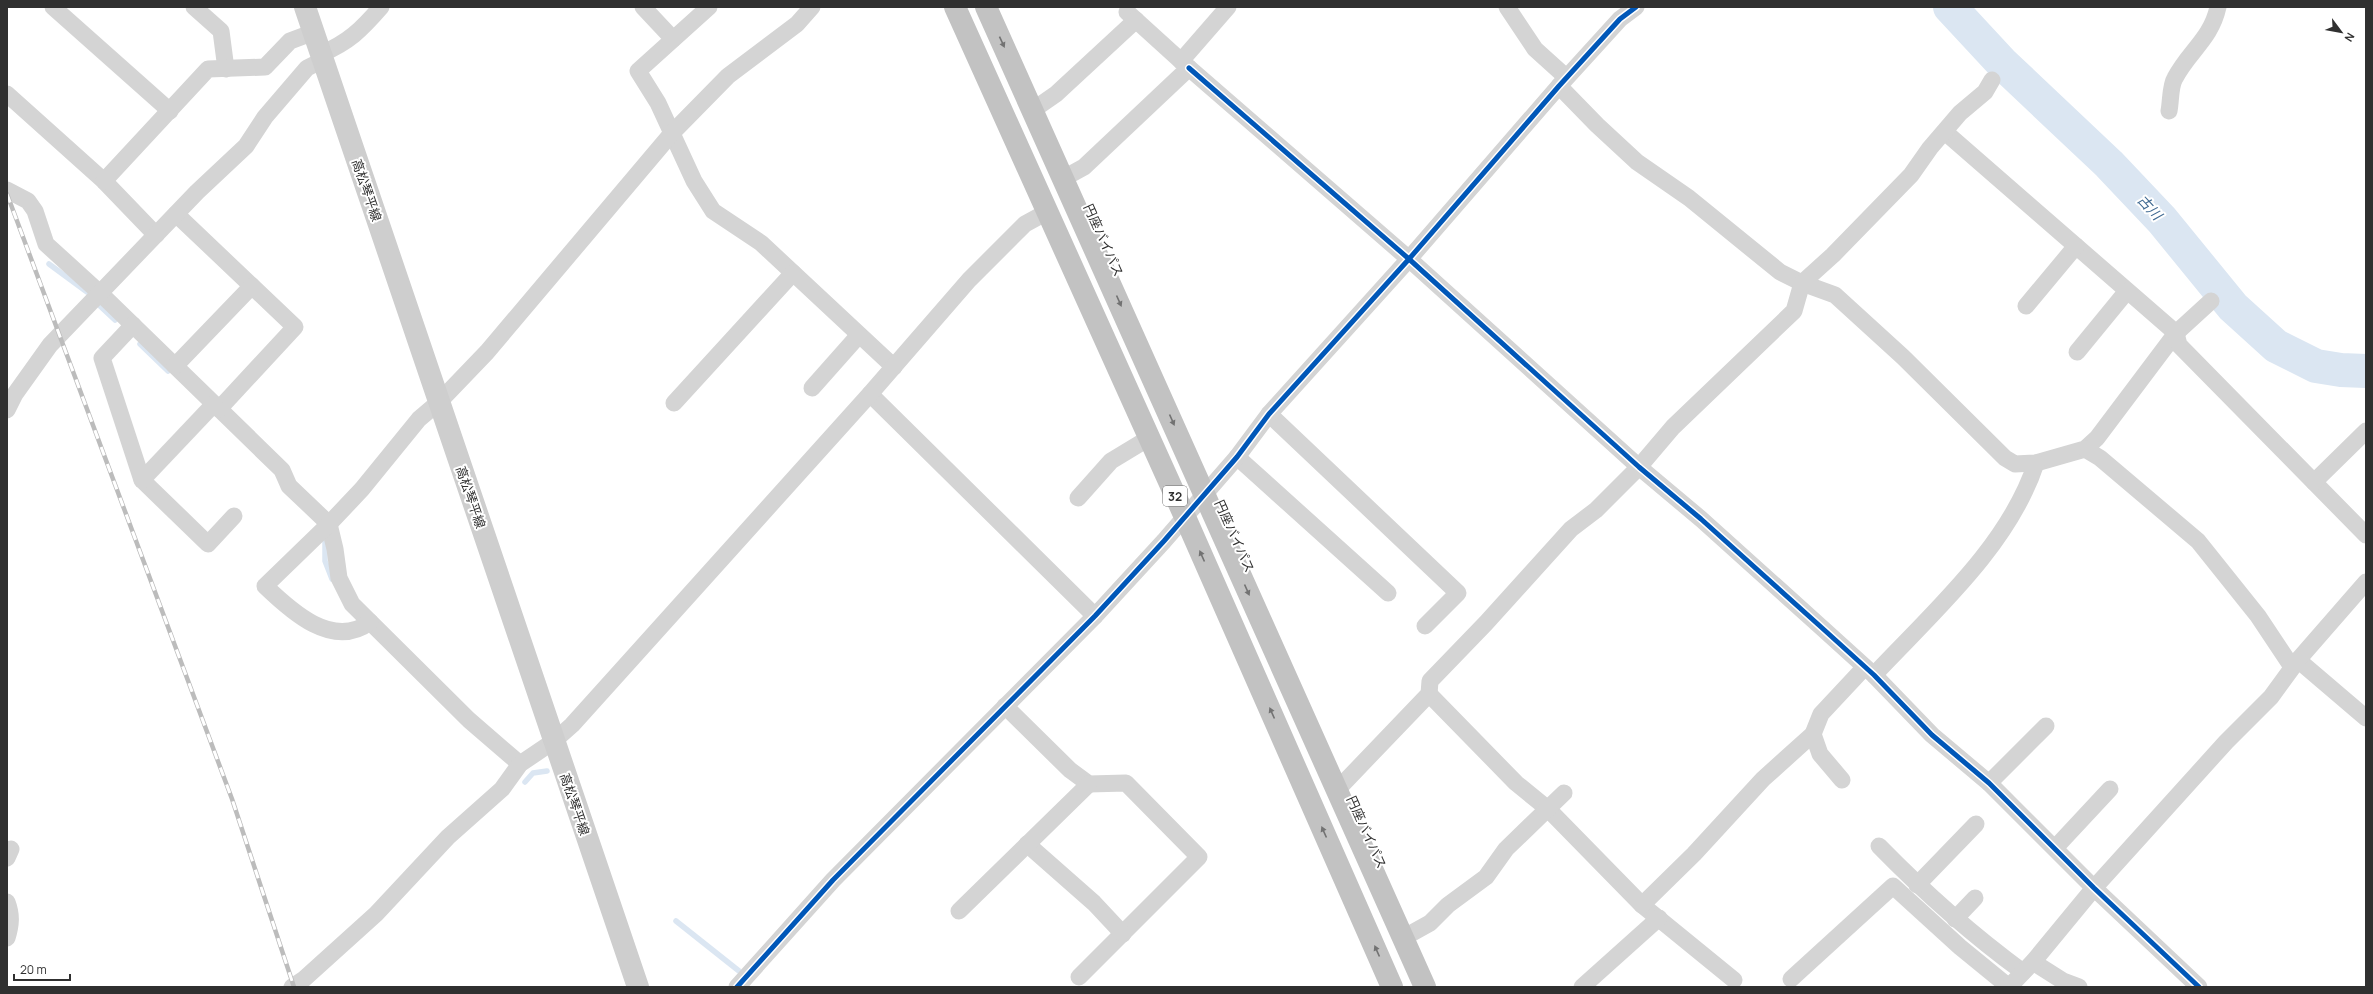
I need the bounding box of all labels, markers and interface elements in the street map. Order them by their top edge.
north arrow [2321,12,2361,52]
text: N [2341,30,2358,45]
one-way arrow [999,37,1005,48]
street label: 高松琴平線 [348,156,386,224]
water label: 古川 [2134,190,2168,225]
street label: 円座バイパス [1080,201,1128,279]
one-way arrow [1116,296,1122,307]
one-way arrow [1169,415,1175,426]
street label: 高松琴平線 [452,463,490,531]
road number: 32 [1163,486,1187,506]
street label: 円座バイパス [1211,497,1259,575]
one-way arrow [1199,550,1205,562]
one-way arrow [1244,585,1250,596]
one-way arrow [1268,707,1274,719]
street label: 高松琴平線 [556,770,594,838]
street label: 円座バイパス [1343,793,1391,871]
one-way arrow [1321,827,1327,838]
one-way arrow [1373,945,1379,957]
scale bar [14,956,70,982]
text: 20 m [20,961,47,978]

